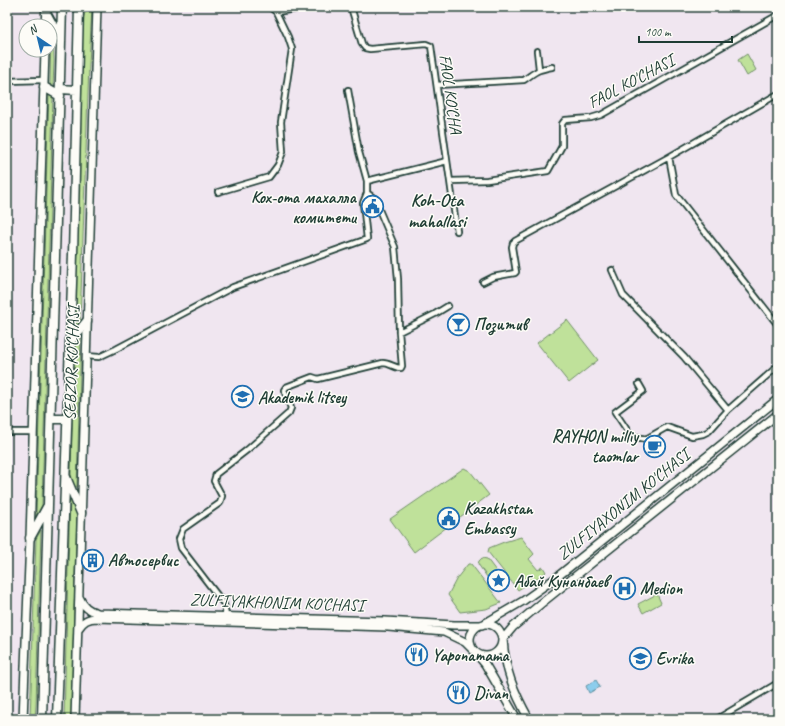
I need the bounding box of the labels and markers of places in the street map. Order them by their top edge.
place label: Кох-ота махалла комитети [251,187,358,228]
public building icon: Кох-ота махалла комитети [359,194,385,220]
bar icon: Позитив [445,311,471,337]
place label: Позитив [474,314,530,336]
school or university icon: Akademik litsey [230,384,256,410]
place label: Akademik litsey [258,387,347,408]
place label: RAYHON milliy taomlar [552,426,640,467]
cafe icon: RAYHON milliy taomlar [641,433,667,459]
place label: Kazakhstan Embassy [464,498,534,539]
public building icon: Kazakhstan Embassy [436,505,462,531]
building icon: Автосервис [79,547,105,573]
place label: Автосервис [108,550,180,571]
place icon: Абай Кунанбаев [485,568,511,594]
place label: Абай Кунанбаев [514,571,612,592]
hospital icon: Medion [611,575,637,601]
place label: Medion [640,578,683,599]
restaurant icon: Yaponamama [403,642,429,668]
place label: Yaponamama [432,645,510,666]
school or university icon: Evrika [628,645,654,671]
place label: Evrika [656,648,695,669]
restaurant icon: Divan [445,680,471,706]
place label: Divan [474,683,509,704]

